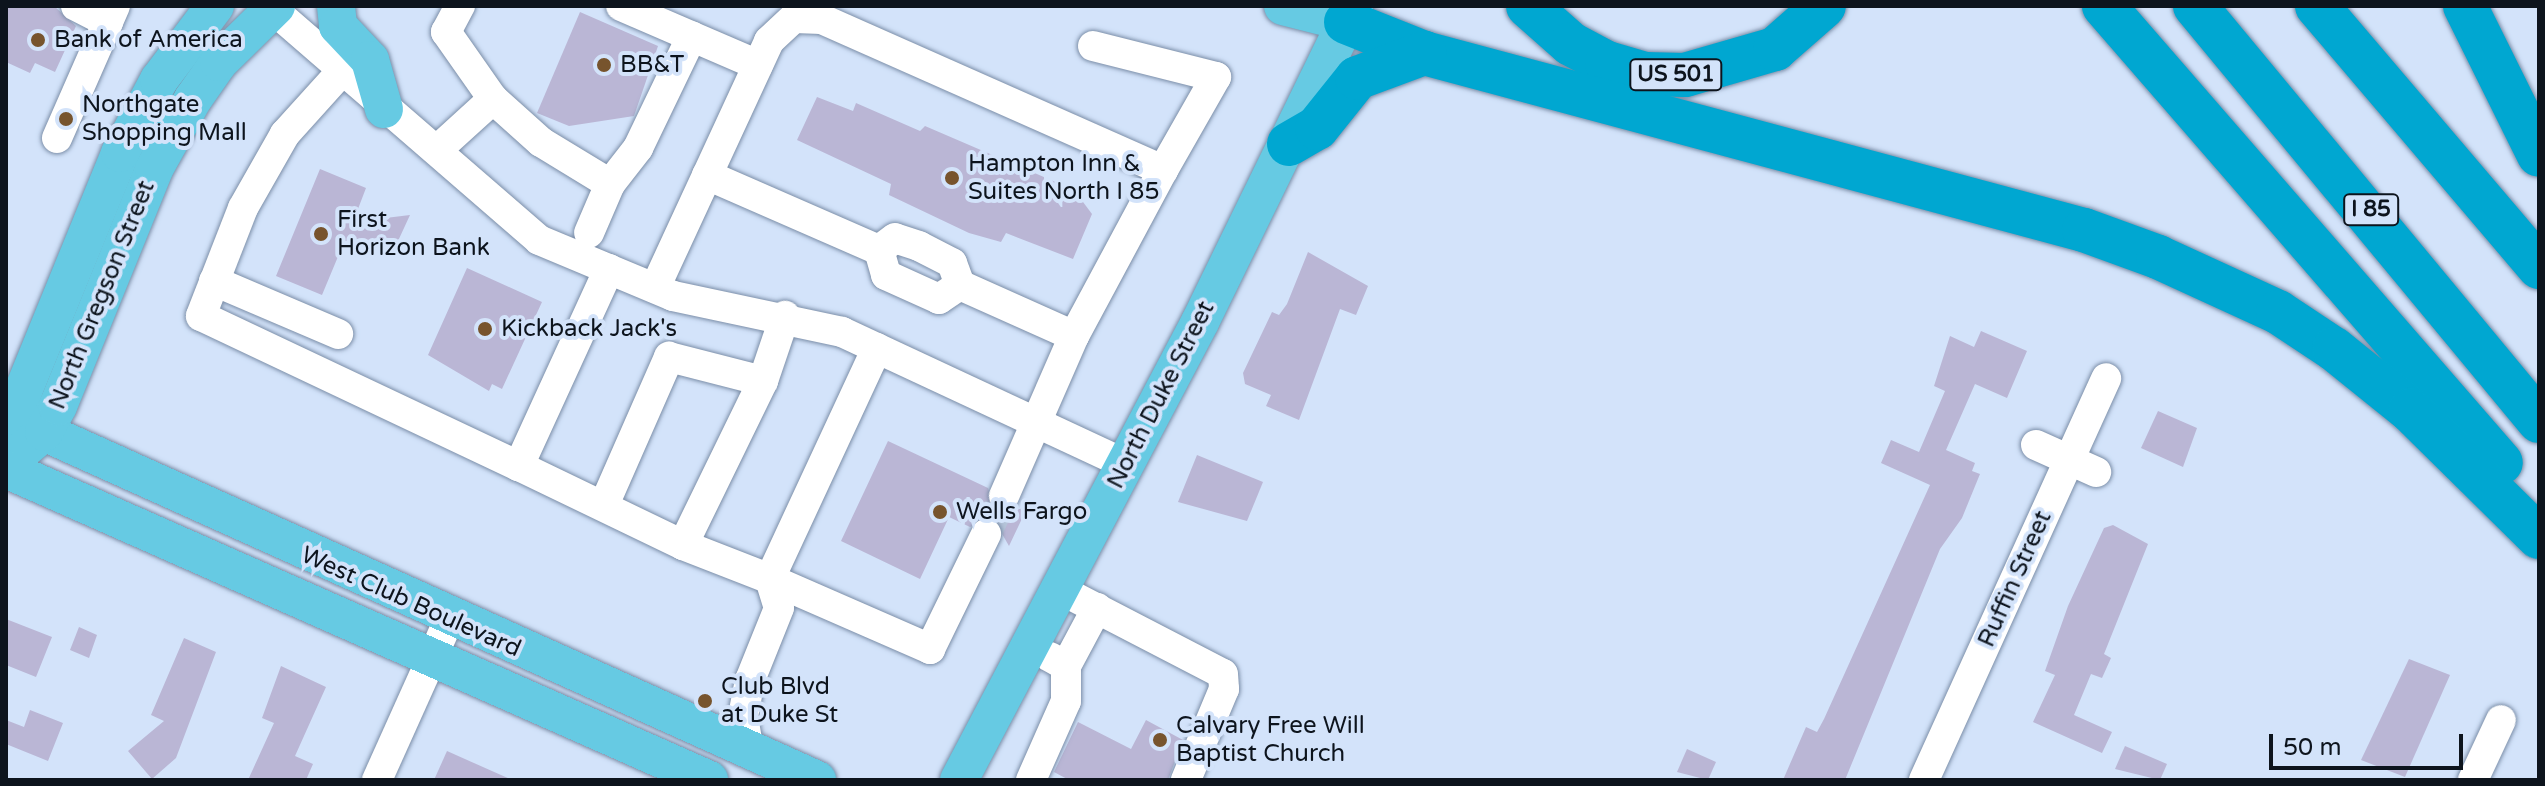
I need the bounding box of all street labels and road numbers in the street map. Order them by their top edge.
road number: US 501 [1628,57,1724,93]
street label: North Gregson Street [43,176,161,414]
road number: I 85 [2343,192,2399,228]
street label: North Duke Street [1101,296,1221,494]
street label: Ruffin Street [1972,507,2058,651]
street label: West Club Boulevard [297,541,525,663]

